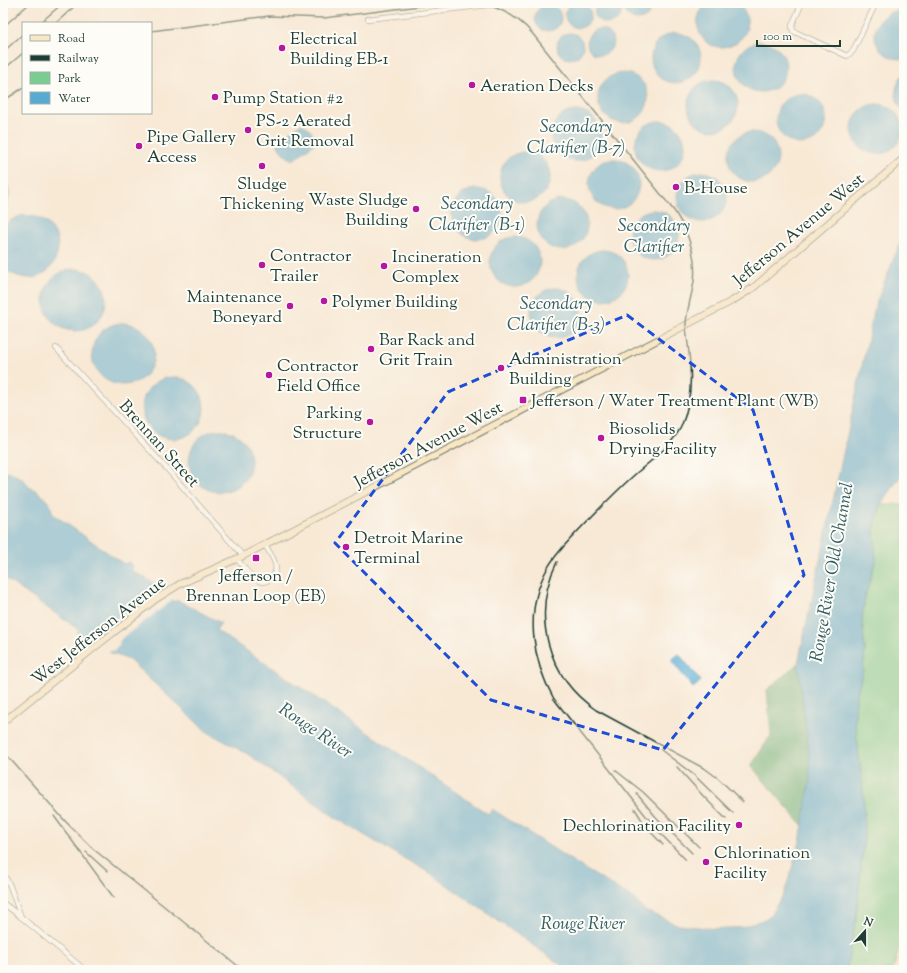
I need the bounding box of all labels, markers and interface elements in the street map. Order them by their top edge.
legend [22,22,152,114]
scale bar [757,22,840,48]
place label: Electrical Building EB-1 [290,28,389,72]
text: 100 m [763,28,792,46]
text: Road [58,30,85,48]
marker: Electrical Building EB-1 [277,43,287,53]
text: Railway [58,50,99,68]
text: Park [58,70,81,88]
place label: Aeration Decks [480,75,594,99]
marker: Aeration Decks [467,80,477,90]
place label: Pump Station #2 [223,87,343,111]
text: Water [58,90,91,108]
marker: Pump Station #2 [210,92,220,102]
place label: PS-2 Aerated Grit Removal [256,110,355,154]
water label: Secondary Clarifier (B-7) [527,115,625,162]
marker: PS-2 Aerated Grit Removal [243,125,253,135]
place label: Pipe Gallery Access [147,126,236,170]
marker: Pipe Gallery Access [134,141,144,151]
marker: Sludge Thickening [257,161,267,171]
street label: Jefferson Avenue West [728,168,870,293]
place label: Sludge Thickening [220,173,304,217]
place label: B-House [684,177,748,201]
marker: B-House [671,182,681,192]
place label: Waste Sludge Building [308,189,408,233]
water label: Secondary Clarifier (B-1) [429,192,525,239]
marker: Waste Sludge Building [411,204,421,214]
water label: Secondary Clarifier [618,214,690,261]
place label: Contractor Trailer [270,245,352,289]
place label: Incineration Complex [392,246,482,290]
marker: Contractor Trailer [257,260,267,270]
marker: Incineration Complex [379,261,389,271]
place label: Maintenance Boneyard [187,286,282,330]
place label: Polymer Building [332,291,457,315]
water label: Secondary Clarifier (B-3) [507,292,605,339]
marker: Polymer Building [319,296,329,306]
marker: Maintenance Boneyard [285,301,295,311]
place label: Bar Rack and Grit Train [379,329,475,373]
marker: Bar Rack and Grit Train [366,344,376,354]
place label: Administration Building [509,348,622,392]
place label: Contractor Field Office [277,355,360,399]
marker: Administration Building [496,363,506,373]
marker: Contractor Field Office [264,370,274,380]
place label: Jefferson / Water Treatment Plant (WB) [530,390,819,414]
street label: Brennan Street [113,395,205,494]
marker: Jefferson / Water Treatment Plant (WB) [518,395,528,405]
street label: Jefferson Avenue West [350,396,508,496]
place label: Parking Structure [292,402,362,446]
marker: Parking Structure [365,417,375,427]
place label: Biosolids Drying Facility [609,418,718,462]
marker: Biosolids Drying Facility [596,433,606,443]
water label: Rouge River Old Channel [804,480,862,664]
place label: Detroit Marine Terminal [354,527,463,571]
marker: Detroit Marine Terminal [341,542,351,552]
marker: Jefferson / Brennan Loop (EB) [251,553,261,563]
place label: Jefferson / Brennan Loop (EB) [186,565,326,609]
street label: West Jefferson Avenue [27,571,172,692]
water label: Rouge River [273,697,358,766]
place label: Dechlorination Facility [563,815,732,839]
marker: Dechlorination Facility [734,820,744,830]
place label: Chlorination Facility [714,842,810,886]
marker: Chlorination Facility [701,857,711,867]
north arrow [845,911,885,951]
water label: Rouge River [541,912,626,938]
text: N [860,913,875,932]

